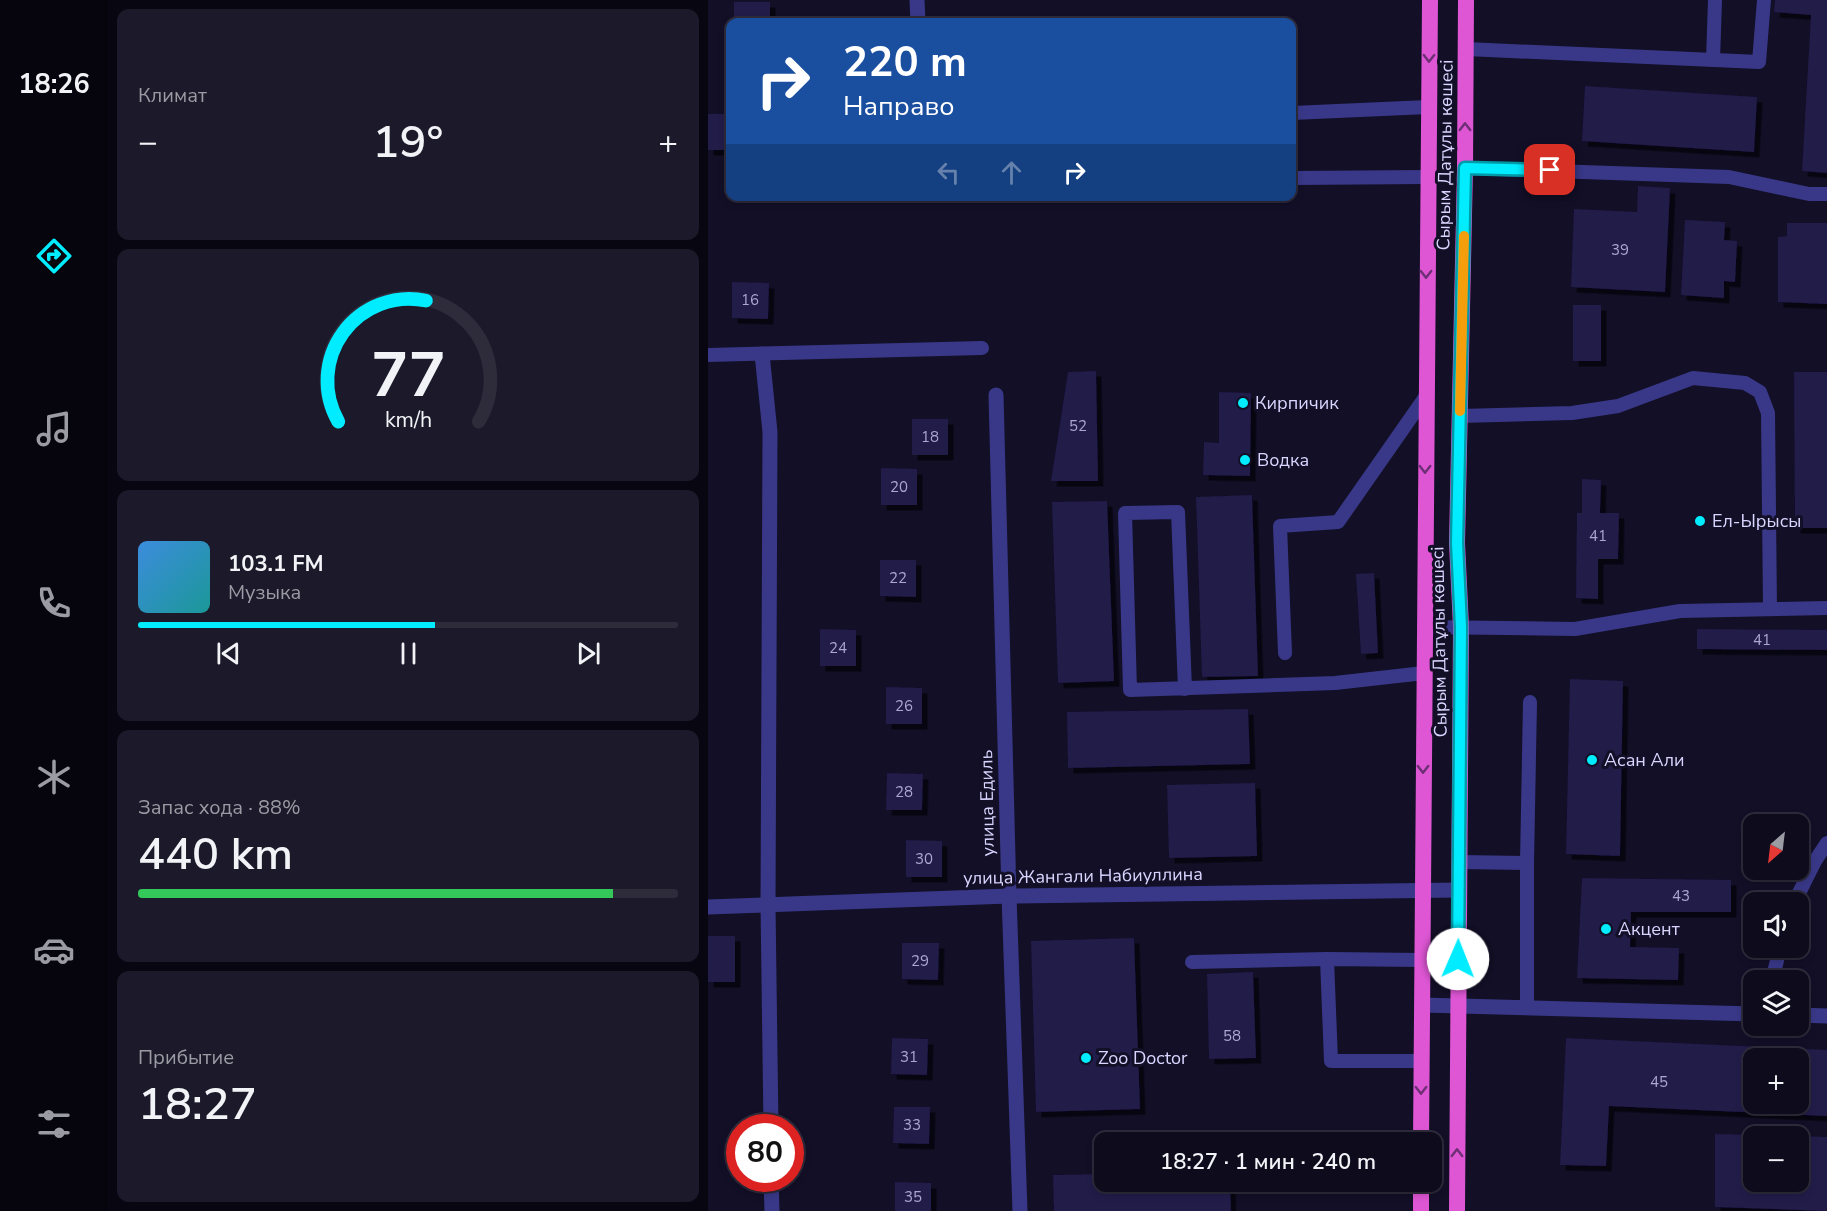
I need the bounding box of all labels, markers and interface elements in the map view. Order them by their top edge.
text: 220 m [843,34,967,91]
icon: right [744,42,822,120]
one-way arrow [1422,54,1435,63]
street label: Сырым Датұлы көшесі [1431,59,1459,251]
text: 18:26 [18,66,90,103]
text: Климат [138,82,207,109]
text: Направо [843,88,954,125]
text: 19° [373,112,443,173]
text: − [138,120,158,165]
text: + [658,120,678,165]
one-way arrow [1459,123,1471,132]
pin [1524,144,1575,195]
icon: arrive [1533,153,1566,186]
icon: left [932,156,965,189]
icon: ahead [995,156,1028,189]
icon: right [1058,156,1091,189]
icon: directions [33,235,75,277]
house number: 39 [1611,240,1629,260]
one-way arrow [1420,270,1432,279]
house number: 16 [741,290,759,310]
text: 77 [371,333,445,418]
place label: Кирпичик [1255,391,1339,415]
marker: Кирпичик [1236,396,1250,410]
text: km/h [384,406,432,436]
icon: music [33,408,75,450]
house number: 52 [1069,416,1087,436]
house number: 18 [921,427,939,447]
place label: Водка [1257,448,1309,472]
marker: Водка [1238,453,1252,467]
one-way arrow [1419,465,1431,474]
house number: 20 [890,477,908,497]
place label: Ел-Ырысы [1712,509,1801,533]
marker: Ел-Ырысы [1693,514,1707,528]
house number: 41 [1589,526,1607,546]
street label: Сырым Датұлы көшесі [1425,546,1453,738]
text: 103.1 FM [228,549,324,579]
house number: 22 [889,568,907,588]
text: Музыка [228,579,301,606]
icon: phone [33,582,75,624]
house number: 41 [1753,630,1771,650]
icon: previous [212,637,245,670]
icon: pause [392,637,425,670]
icon: next [572,637,605,670]
house number: 24 [829,638,847,658]
house number: 26 [895,696,913,716]
place label: Асан Али [1604,748,1685,772]
street label: улица Едиль [974,750,1000,856]
marker: Асан Али [1585,753,1599,767]
icon: climate [33,756,75,798]
one-way arrow [1417,765,1429,774]
house number: 28 [895,782,913,802]
text: Запас хода · 88% [138,794,301,821]
north arrow [1743,814,1809,880]
map controls [1743,814,1809,1192]
text: 440 km [138,824,293,885]
house number: 30 [915,849,933,869]
street label: улица Жангали Набиуллина [963,862,1203,890]
house number: 43 [1672,886,1690,906]
button: sound [1743,892,1809,958]
place label: Акцент [1618,917,1680,941]
marker: Акцент [1599,922,1613,936]
position arrow [1426,927,1490,991]
icon: car [33,929,75,971]
house number: 29 [911,951,929,971]
button: layers [1743,970,1809,1036]
house number: 58 [1223,1026,1241,1046]
text: Прибытие [138,1044,234,1071]
place label: Zoo Doctor [1098,1046,1188,1070]
house number: 31 [900,1047,918,1067]
button: + [1743,1048,1809,1114]
marker: Zoo Doctor [1079,1051,1093,1065]
house number: 45 [1650,1072,1668,1092]
text: 18:27 [138,1074,257,1135]
one-way arrow [1415,1086,1427,1095]
icon: filters [33,1103,75,1145]
speed limit sign: 80 [726,1114,804,1192]
house number: 33 [903,1115,921,1135]
button: − [1743,1126,1809,1192]
text: 18:27 · 1 мин · 240 m [1160,1147,1376,1177]
one-way arrow [1451,1148,1463,1157]
house number: 35 [904,1187,922,1207]

